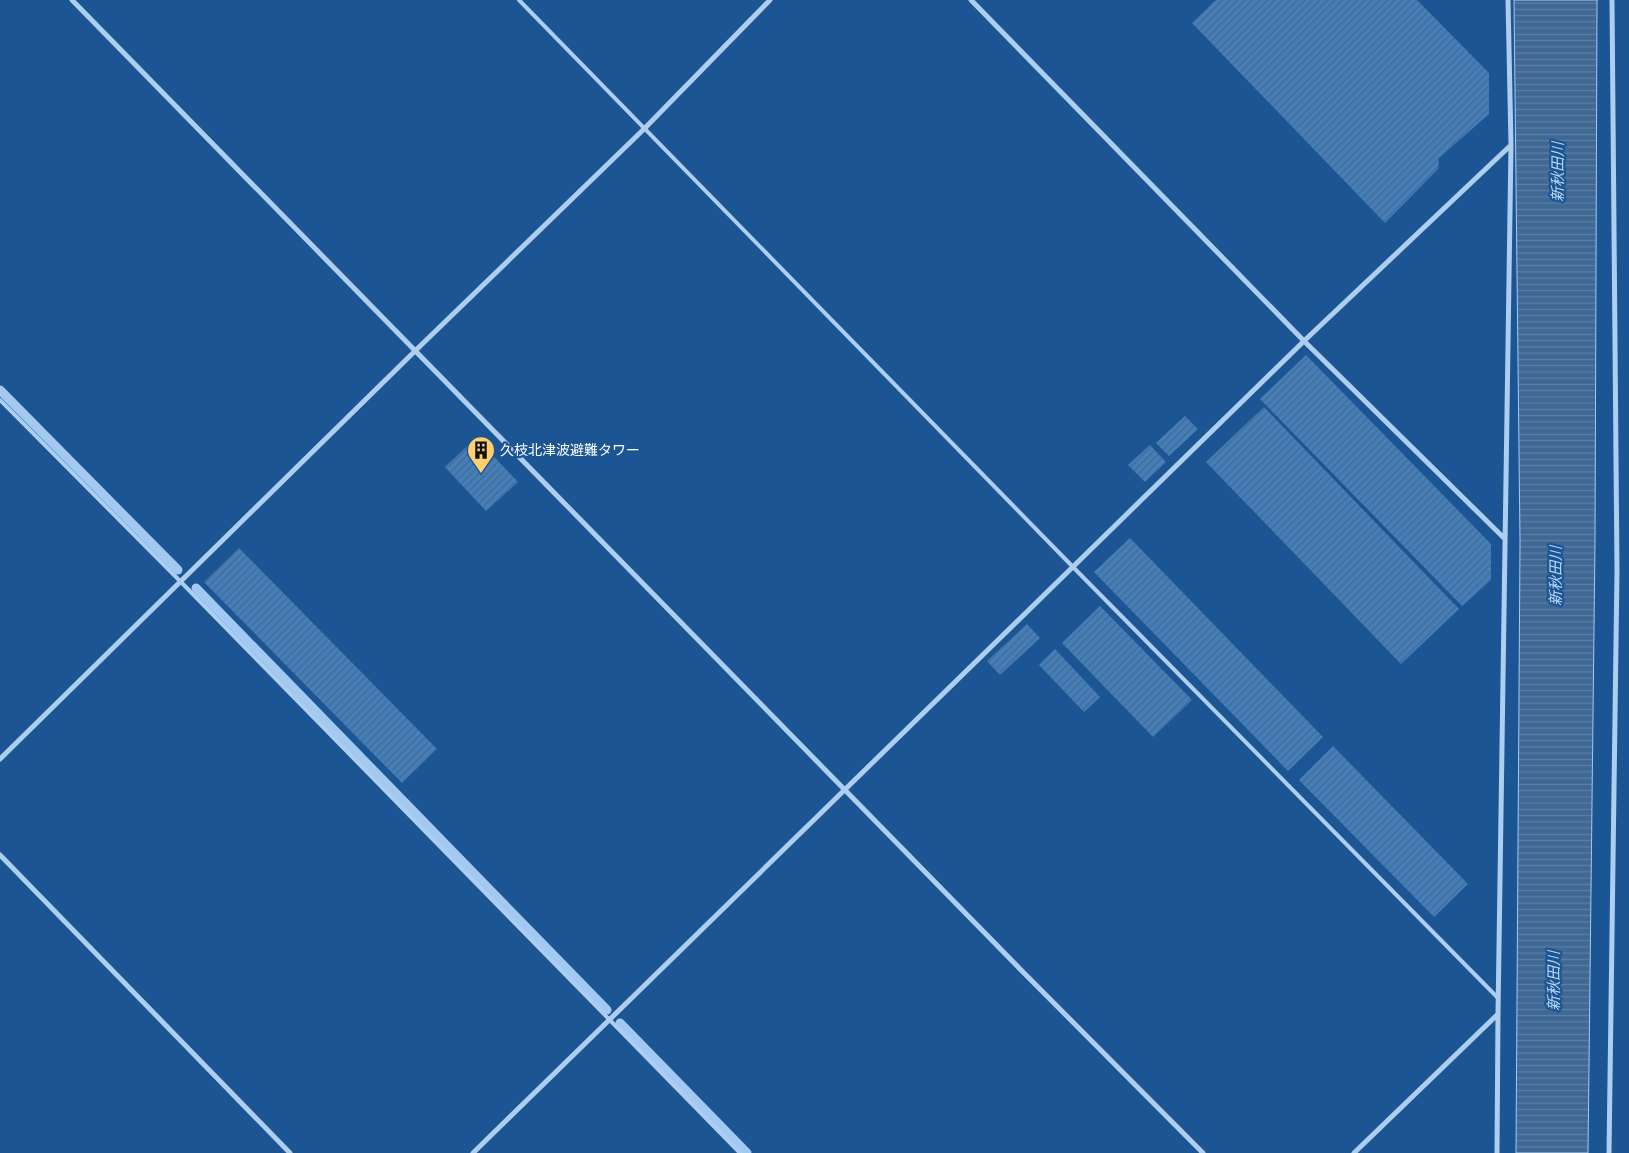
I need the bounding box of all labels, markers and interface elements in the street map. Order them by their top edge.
water label: 新秋田川 [1549,140,1567,202]
building icon: 久枝北津波避難タワー [466,435,496,474]
place label: 久枝北津波避難タワー [500,442,640,459]
water label: 新秋田川 [1547,544,1565,606]
water label: 新秋田川 [1545,949,1563,1011]

